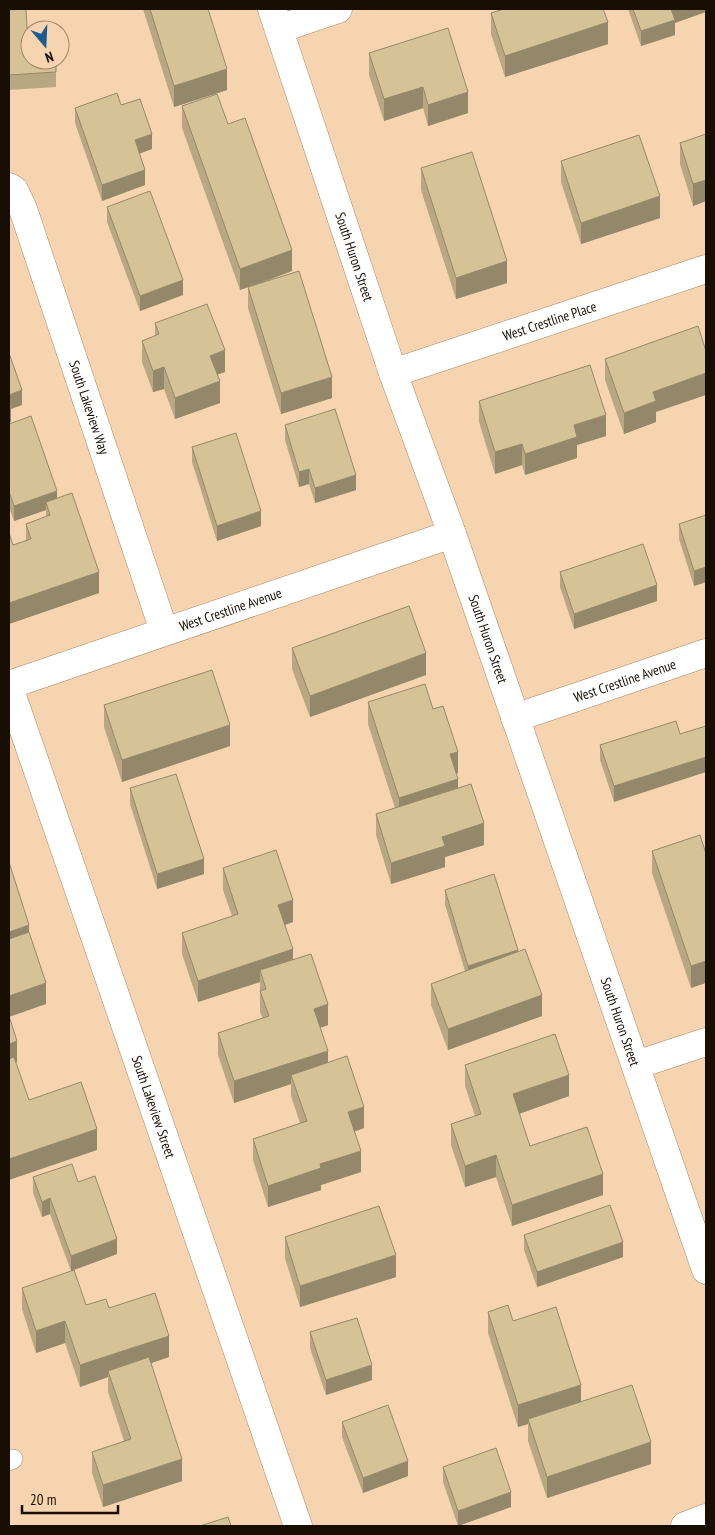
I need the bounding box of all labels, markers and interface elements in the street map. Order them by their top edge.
north arrow [20,20,70,70]
text: N [43,48,56,67]
street label: South Huron Street [331,210,378,304]
street label: West Crestline Place [500,297,599,345]
street label: South Lakeview Way [65,358,114,457]
street label: West Crestline Avenue [177,584,284,635]
street label: South Huron Street [465,592,512,686]
street label: West Crestline Avenue [571,655,679,706]
street label: South Huron Street [597,975,644,1069]
street label: South Lakeview Street [128,1053,180,1161]
scale bar [22,1482,119,1514]
text: 20 m [30,1490,56,1509]

